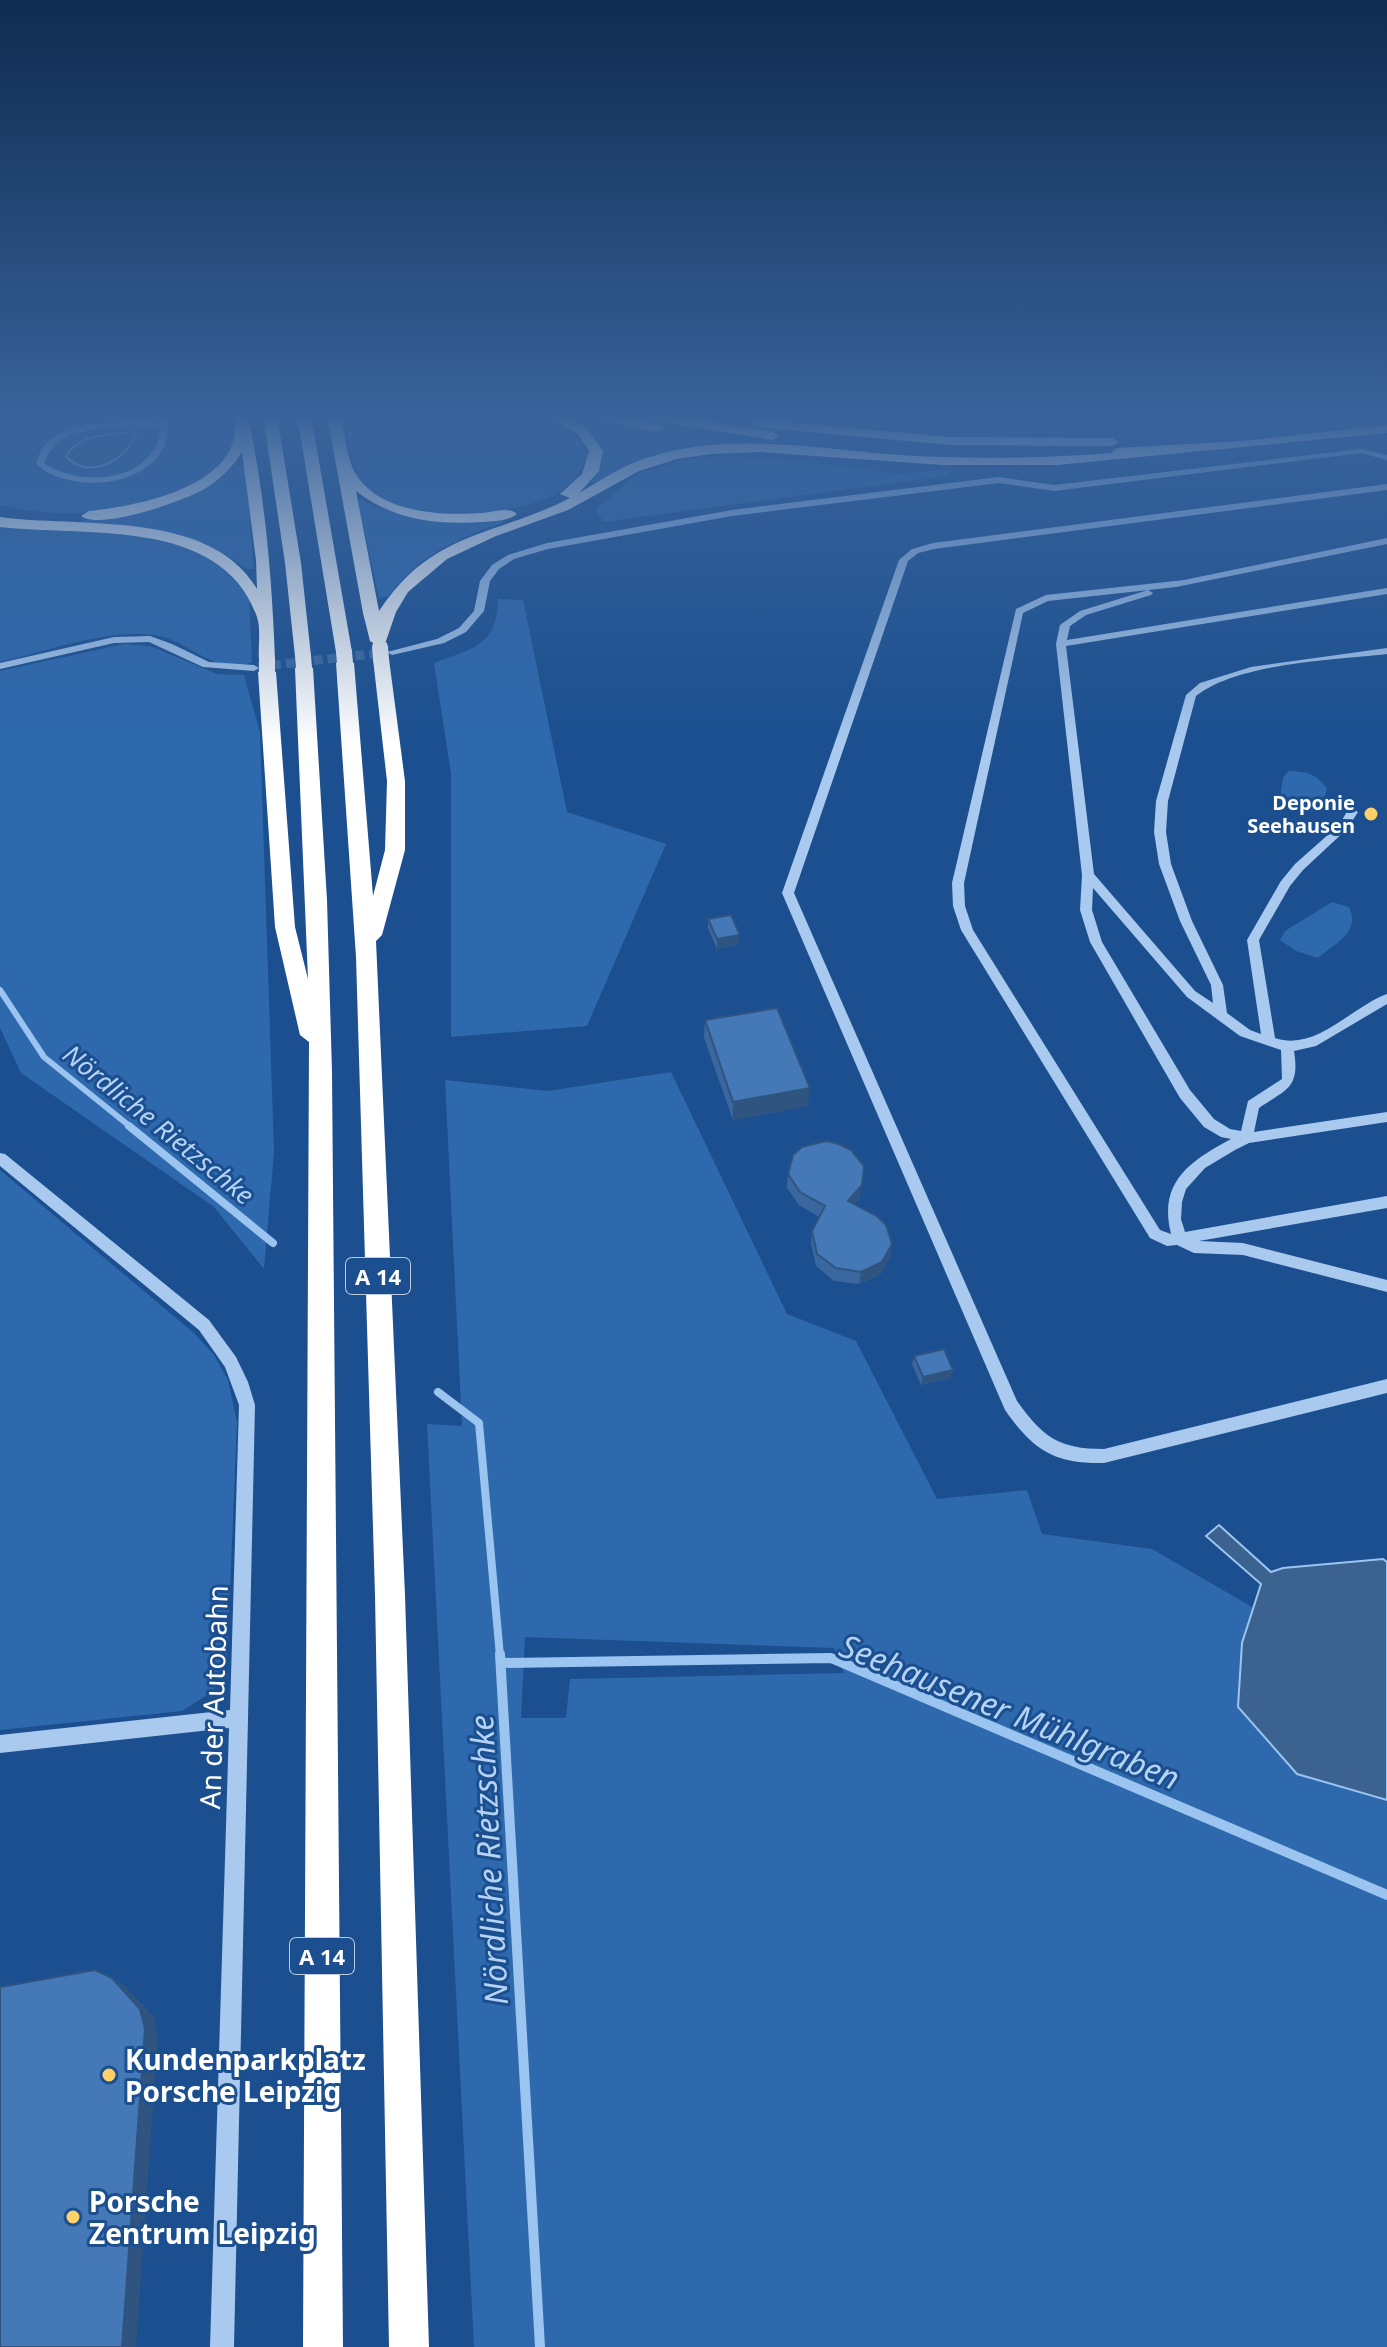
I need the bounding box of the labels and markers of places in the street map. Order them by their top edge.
place label: Deponie Seehausen [1247,789,1355,839]
marker: Deponie Seehausen [1362,805,1380,823]
place label: Kundenparkplatz Porsche Leipzig [125,2040,366,2110]
marker: Kundenparkplatz Porsche Leipzig [100,2066,118,2084]
place label: Porsche Zentrum Leipzig [89,2182,316,2252]
marker: Porsche Zentrum Leipzig [64,2208,82,2226]

